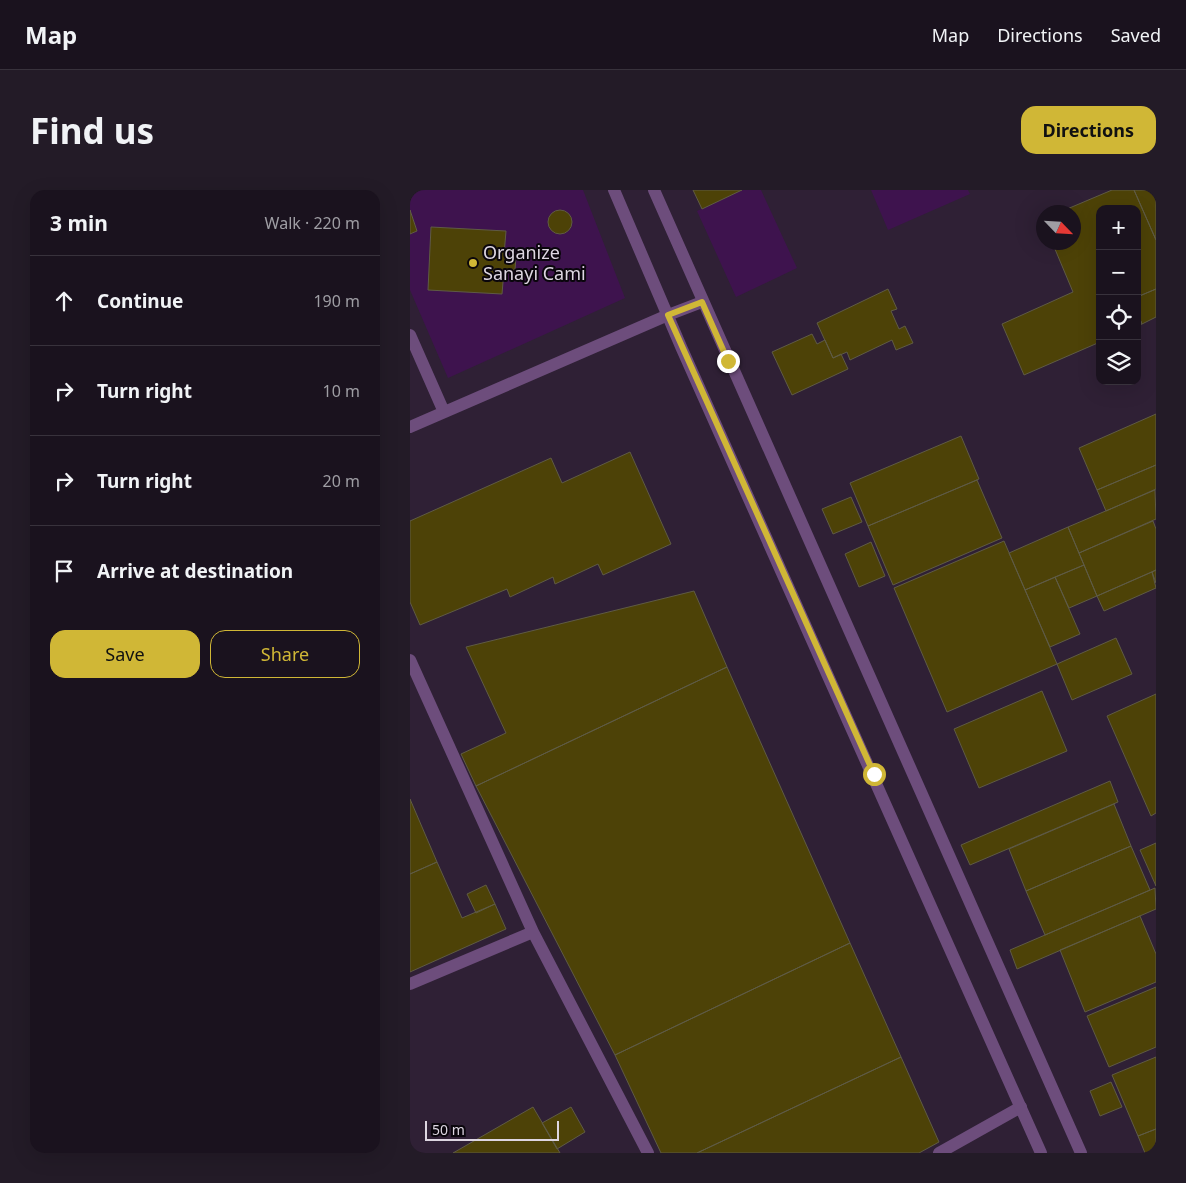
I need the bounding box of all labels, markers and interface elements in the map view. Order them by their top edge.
text: Map [25,18,77,51]
text: Map [932,23,969,47]
text: Directions [997,23,1083,47]
text: Saved [1111,23,1161,47]
button: Directions [1021,106,1156,154]
text: Find us [30,107,154,154]
north arrow [1036,205,1081,250]
map controls [1096,205,1141,385]
button: + [1096,205,1141,250]
text: 3 min [50,209,108,237]
text: Walk · 220 m [265,212,360,234]
place label: Organize Sanayi Cami [483,240,586,285]
button: − [1096,250,1141,295]
marker: Organize Sanayi Cami [467,257,479,269]
icon: ahead [50,287,78,315]
text: Continue [97,288,183,314]
text: 190 m [313,290,360,312]
button: locate [1096,295,1141,340]
button: layers [1096,340,1141,385]
route end [717,350,740,373]
icon: right [50,377,78,405]
text: Turn right [97,378,192,404]
text: 10 m [323,380,360,402]
icon: right [50,467,78,495]
text: Turn right [97,468,192,494]
text: 20 m [323,470,360,492]
icon: arrive [50,557,78,585]
text: Arrive at destination [97,558,293,584]
button: Save [50,630,200,678]
button: Share [210,630,360,678]
route start [863,763,886,786]
scale bar [425,1118,559,1141]
text: 50 m [432,1120,465,1139]

